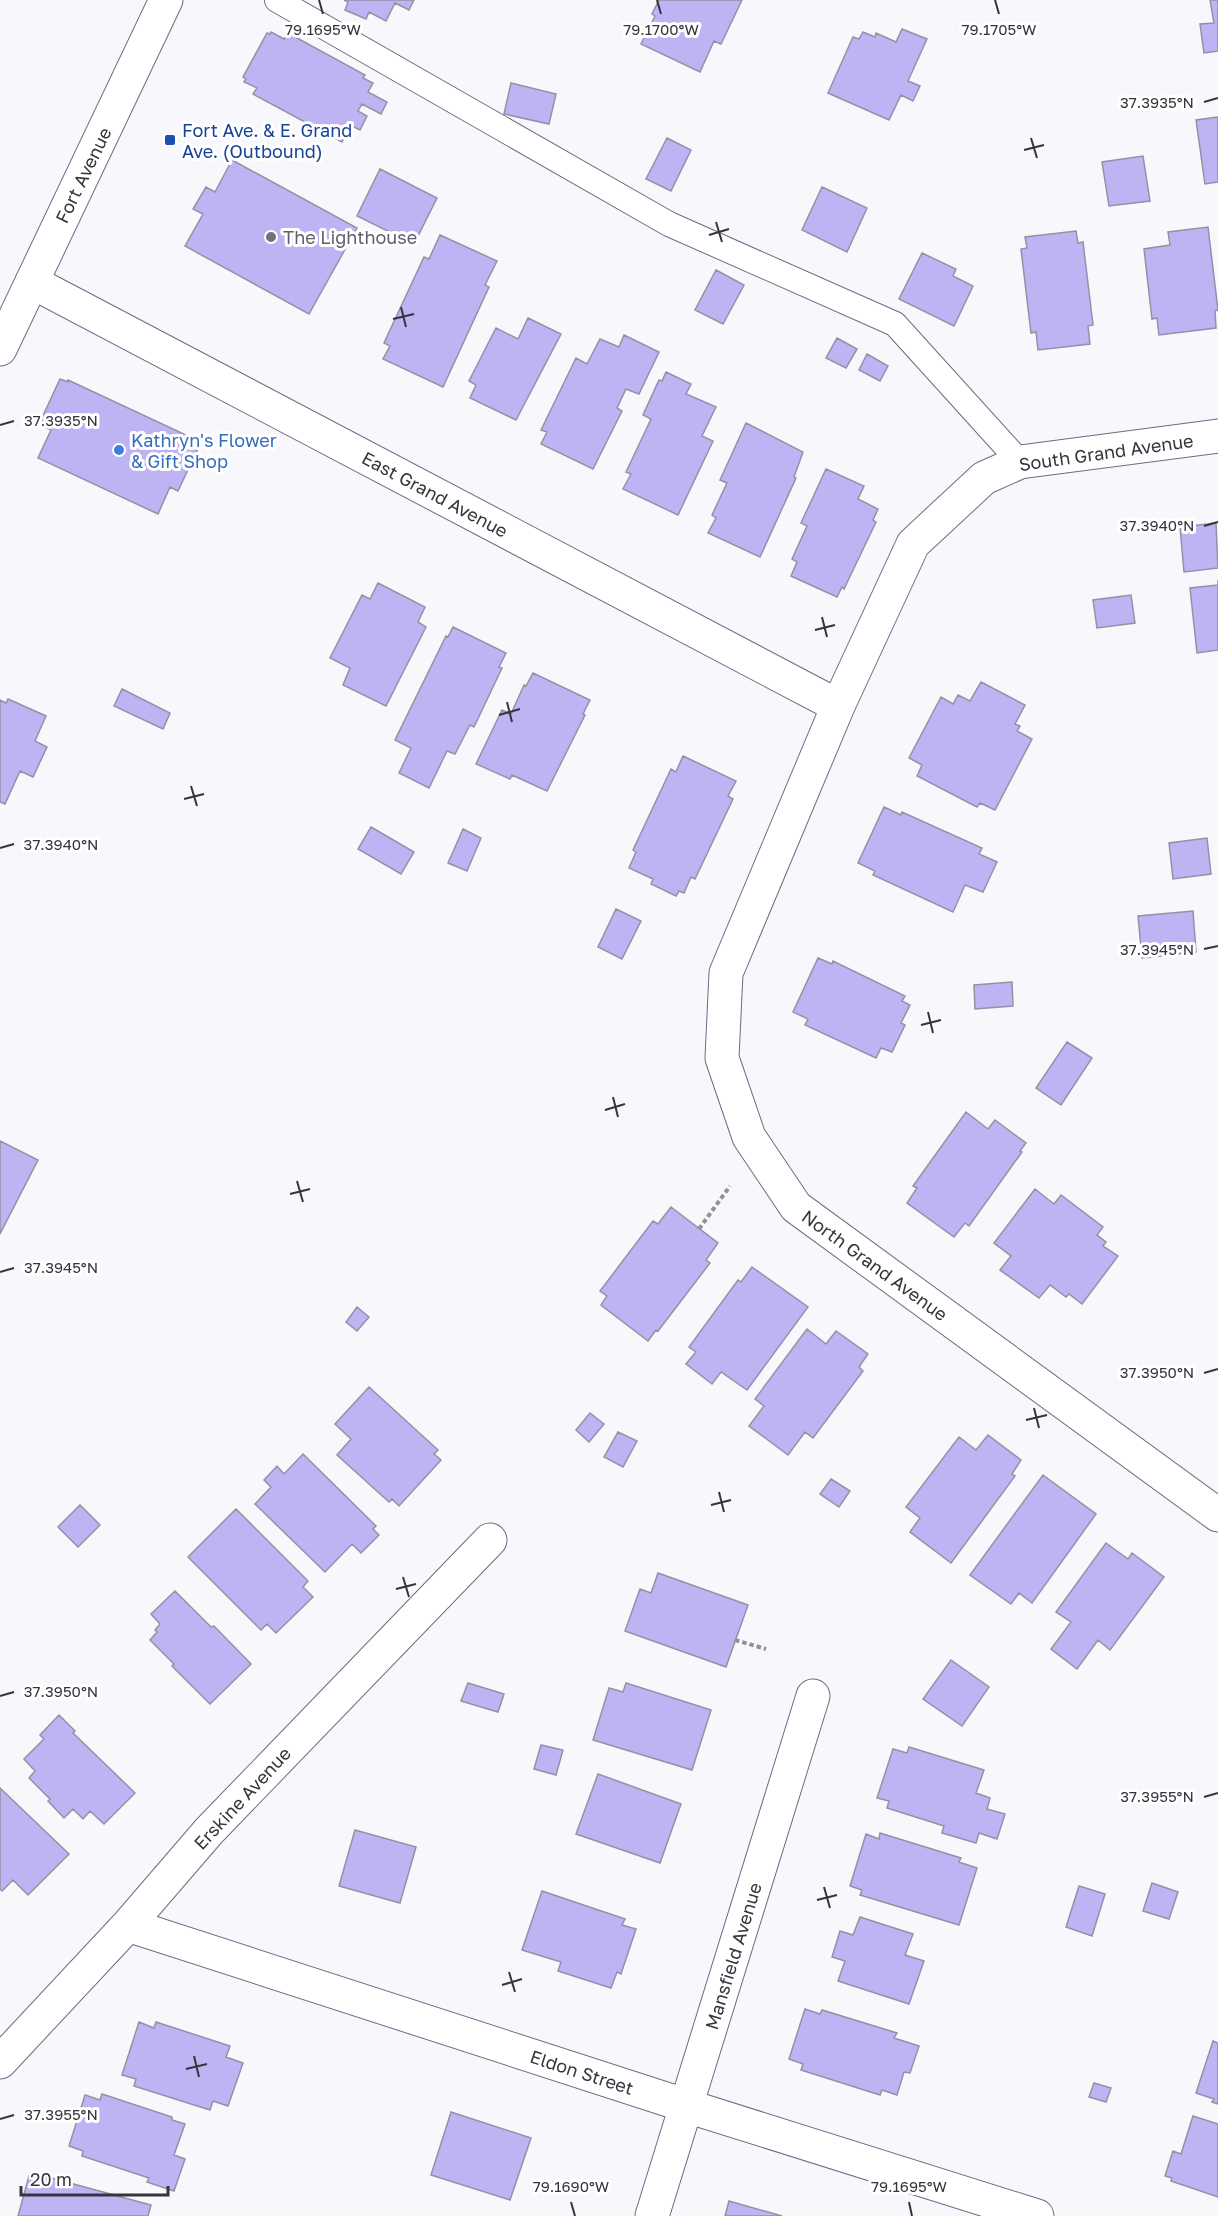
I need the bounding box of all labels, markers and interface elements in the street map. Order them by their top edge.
text: 79.1695°W [285,20,361,38]
text: 79.1700°W [623,20,699,38]
text: 79.1705°W [961,20,1037,38]
text: 37.3935°N [1120,93,1194,111]
place label: Fort Ave. & E. Grand Ave. (Outbound) [182,119,352,162]
street label: Fort Avenue [50,123,116,227]
marker: Fort Ave. & E. Grand Ave. (Outbound) [163,133,177,147]
place label: The Lighthouse [283,226,417,248]
marker: The Lighthouse [264,230,278,244]
text: 37.3935°N [24,411,98,429]
place label: Kathryn's Flower & Gift Shop [131,429,277,472]
street label: South Grand Avenue [1017,429,1195,475]
marker: Kathryn's Flower & Gift Shop [112,443,126,457]
street label: East Grand Avenue [358,446,512,542]
text: 37.3940°N [1120,516,1194,534]
text: 37.3940°N [24,835,98,853]
text: 37.3945°N [1120,940,1194,958]
street label: North Grand Avenue [798,1205,952,1325]
text: 37.3945°N [24,1258,98,1276]
text: 37.3950°N [1120,1363,1194,1381]
text: 37.3950°N [24,1682,98,1700]
street label: Erskine Avenue [189,1742,295,1854]
text: 37.3955°N [1120,1787,1194,1805]
street label: Mansfield Avenue [700,1880,766,2032]
street label: Eldon Street [528,2045,636,2099]
text: 37.3955°N [24,2105,98,2123]
scale bar [21,2159,168,2197]
text: 20 m [30,2168,72,2190]
text: 79.1690°W [533,2177,609,2195]
text: 79.1695°W [871,2177,947,2195]

